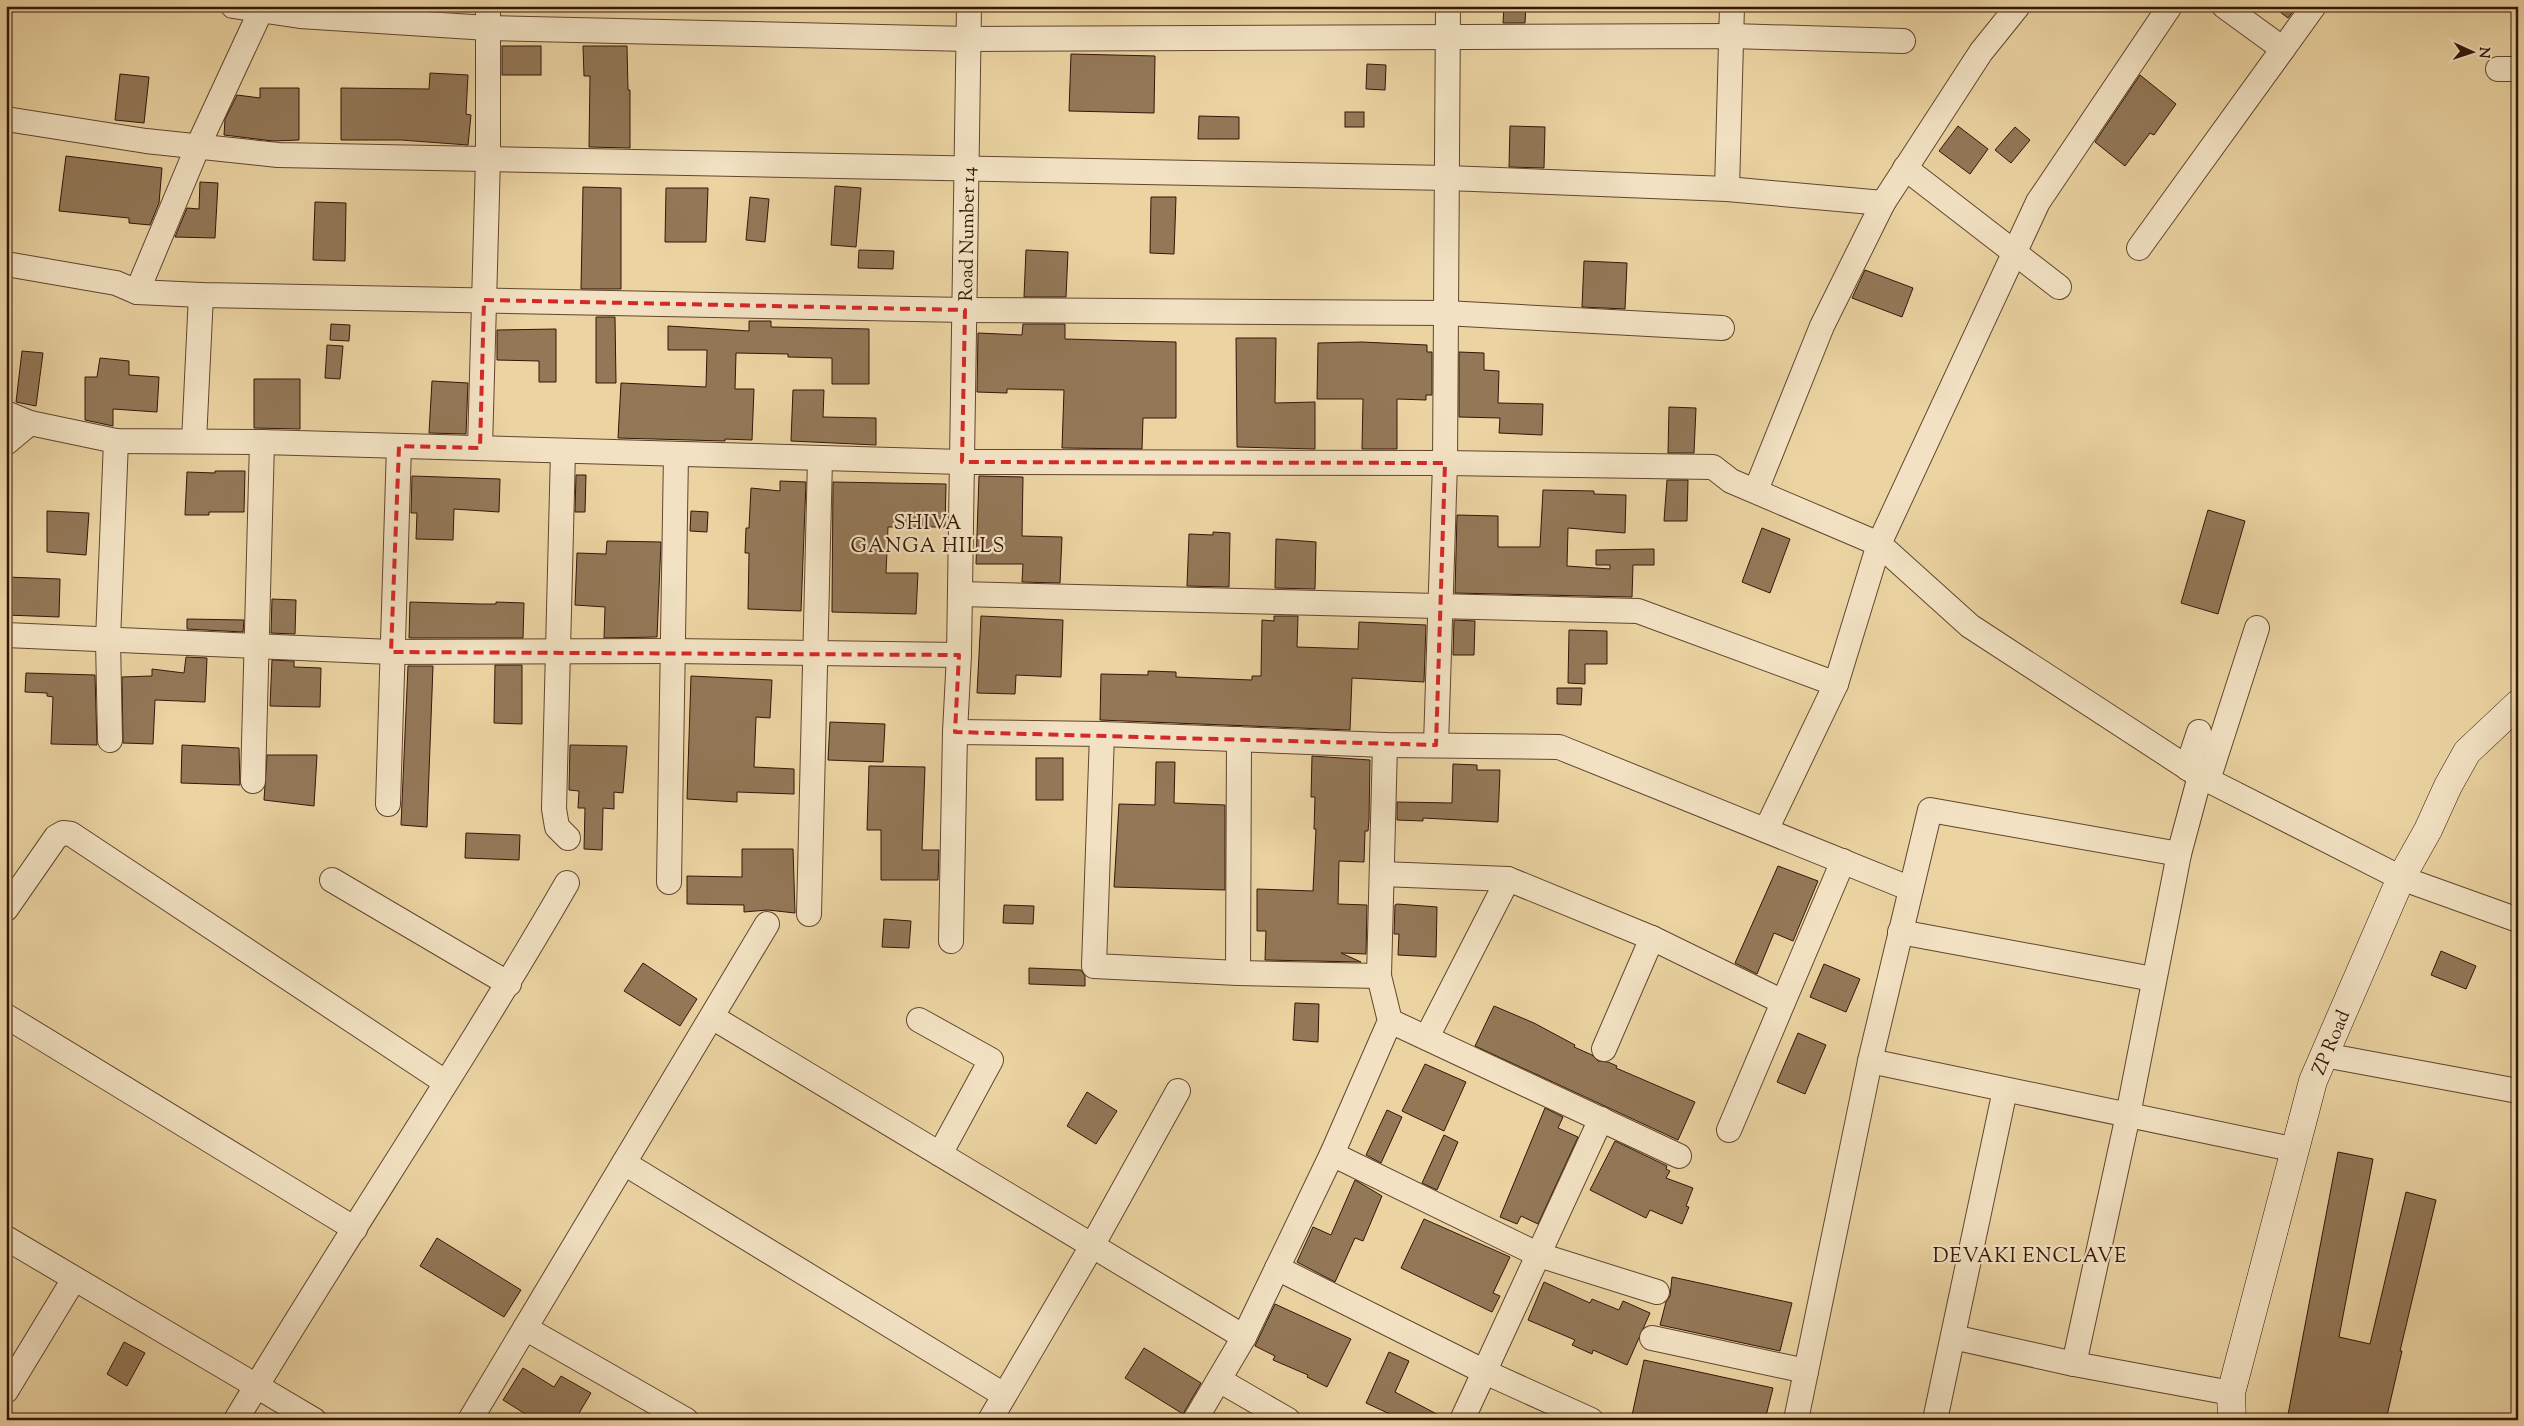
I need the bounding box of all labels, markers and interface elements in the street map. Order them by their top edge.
north arrow [2446,28,2496,78]
text: N [2473,46,2493,59]
street label: Road Number 14 [954,166,983,302]
district label: SHIVA GANGA HILLS [851,510,1005,562]
street label: ZP Road [2307,1006,2358,1080]
district label: DEVAKI ENCLAVE [1933,1243,2127,1272]

